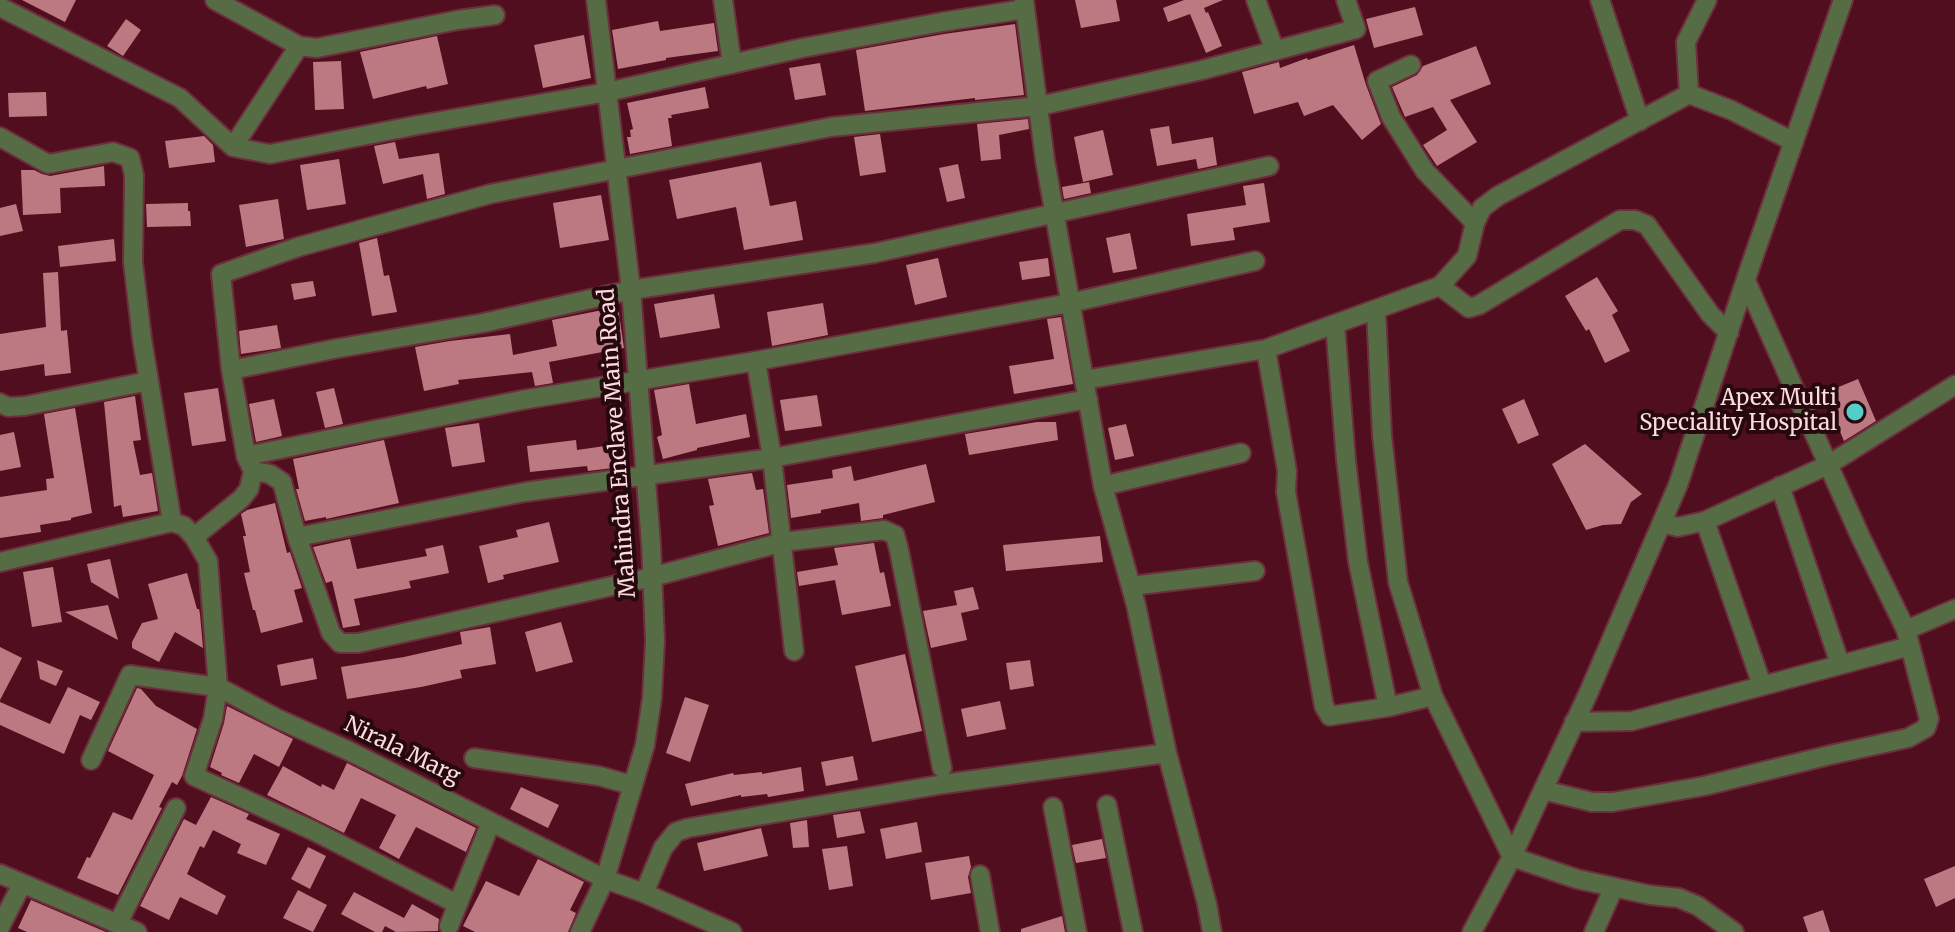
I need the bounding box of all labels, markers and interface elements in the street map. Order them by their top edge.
street label: Mahindra Enclave Main Road [594,287,642,599]
place label: Apex Multi Speciality Hospital [1639,386,1837,438]
marker: Apex Multi Speciality Hospital [1844,401,1866,423]
street label: Nirala Marg [340,712,464,790]

